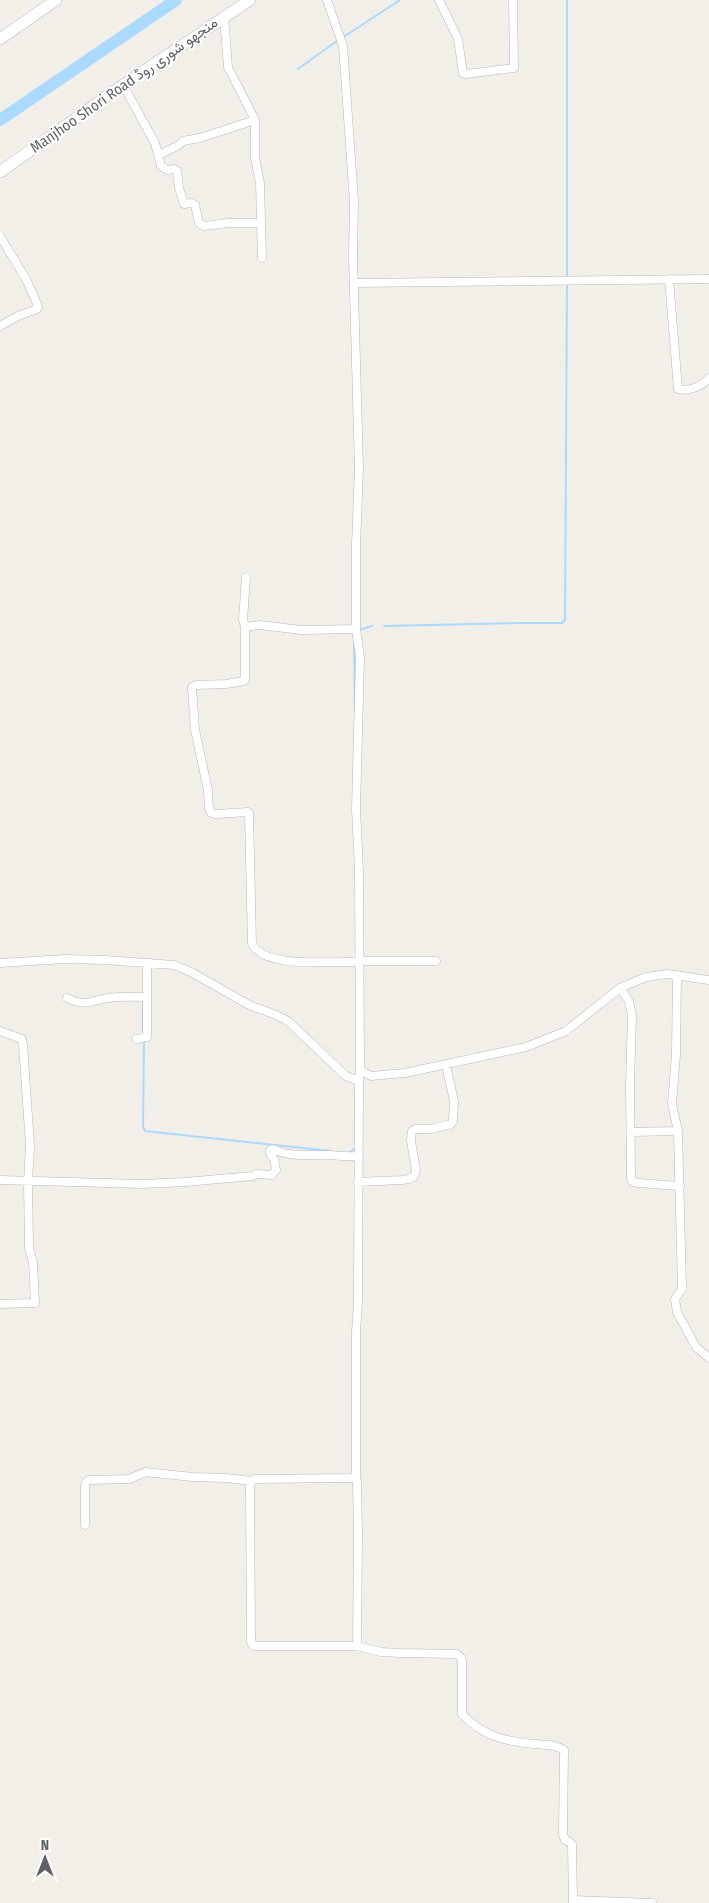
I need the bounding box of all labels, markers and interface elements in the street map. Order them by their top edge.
street label: Manjhoo Shori Road منجھو شوری روڈ [27,13,222,158]
north arrow [20,1833,70,1883]
text: N [41,1837,49,1854]

